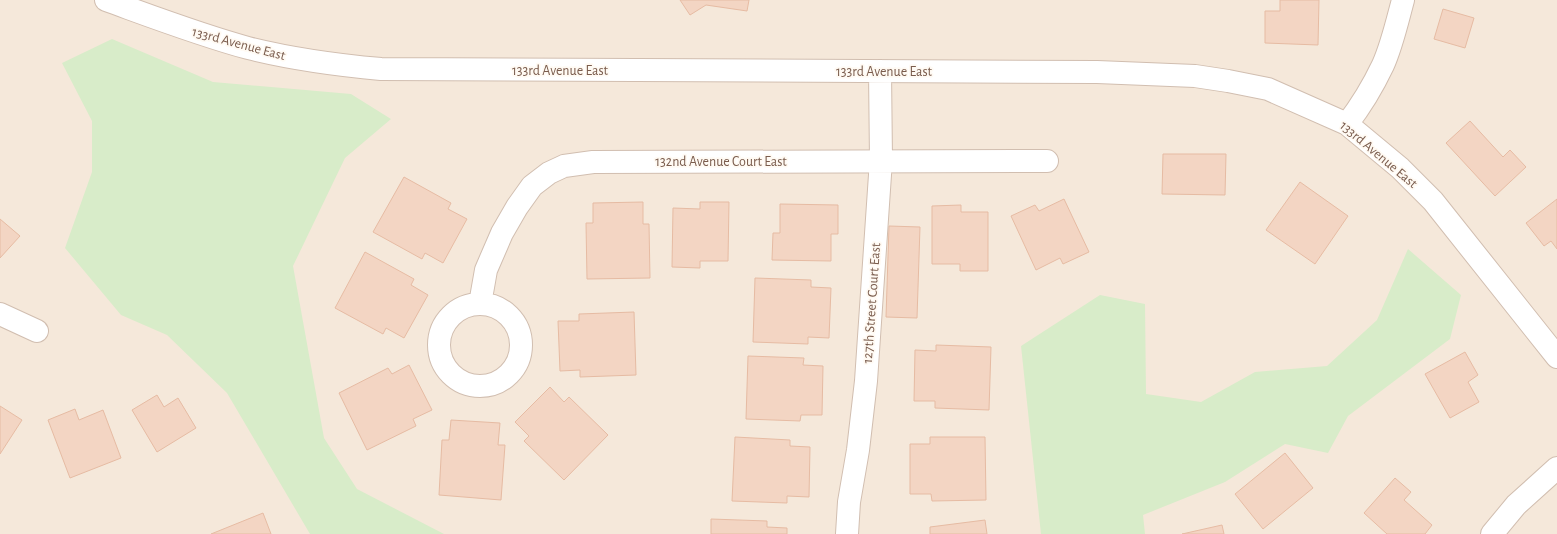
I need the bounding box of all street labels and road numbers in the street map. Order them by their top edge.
street label: 133rd Avenue East [191,25,287,63]
street label: 133rd Avenue East [512,64,609,78]
street label: 133rd Avenue East [836,65,933,79]
street label: 133rd Avenue East [1337,119,1420,191]
street label: 132nd Avenue Court East [655,155,787,169]
street label: 127th Street Court East [861,242,883,364]

